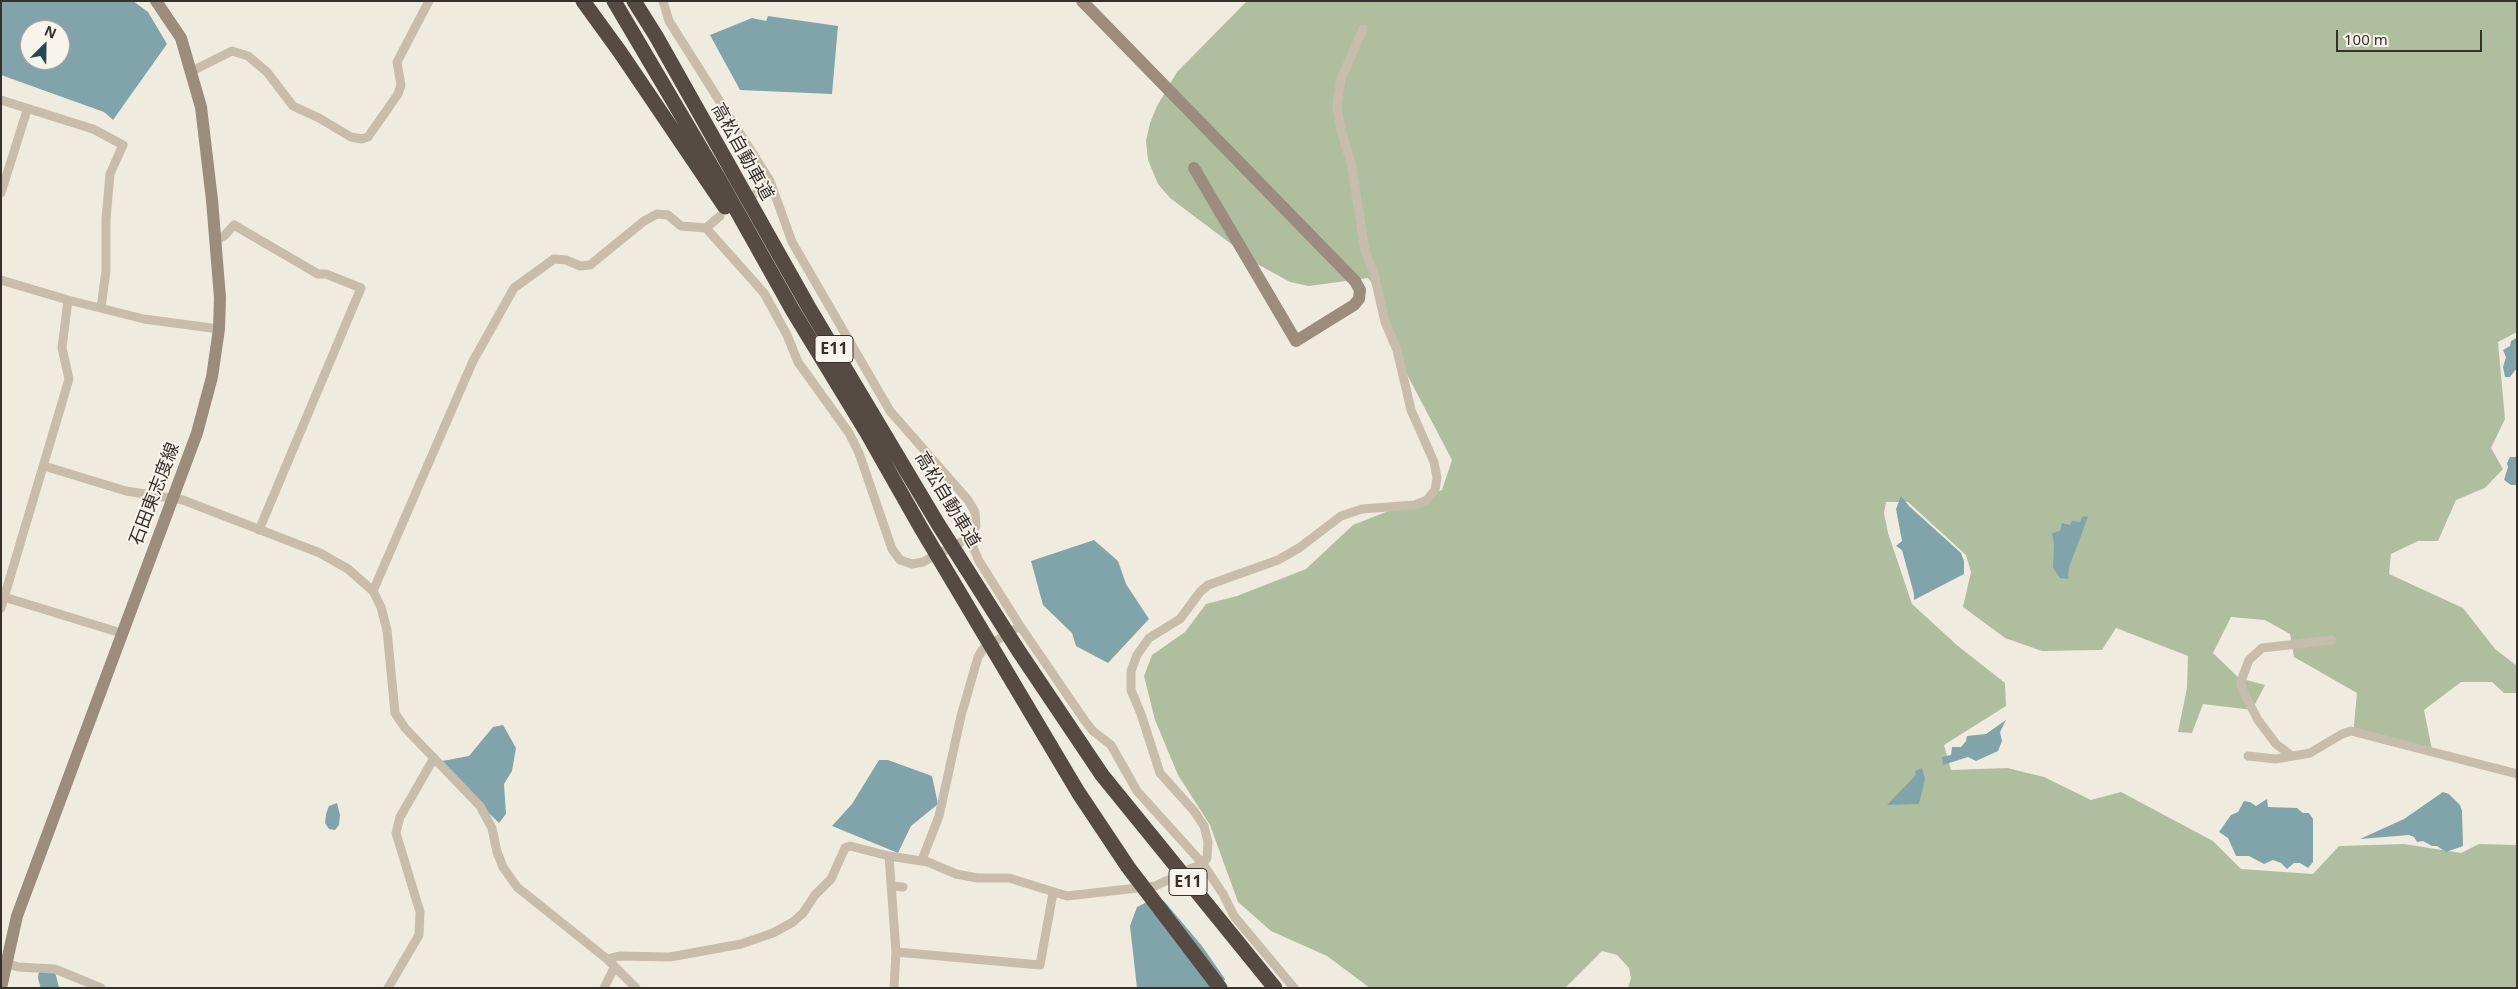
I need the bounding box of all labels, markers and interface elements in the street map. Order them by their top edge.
north arrow [20,20,70,70]
scale bar [2338,20,2484,52]
text: N [42,21,60,43]
text: 100 m [2344,29,2388,49]
street label: 高松自動車道 [706,100,778,204]
road number: E11 [815,336,853,362]
street label: 石田東志度線 [126,440,184,548]
street label: 高松自動車道 [910,448,984,552]
road number: E11 [1169,869,1207,896]

